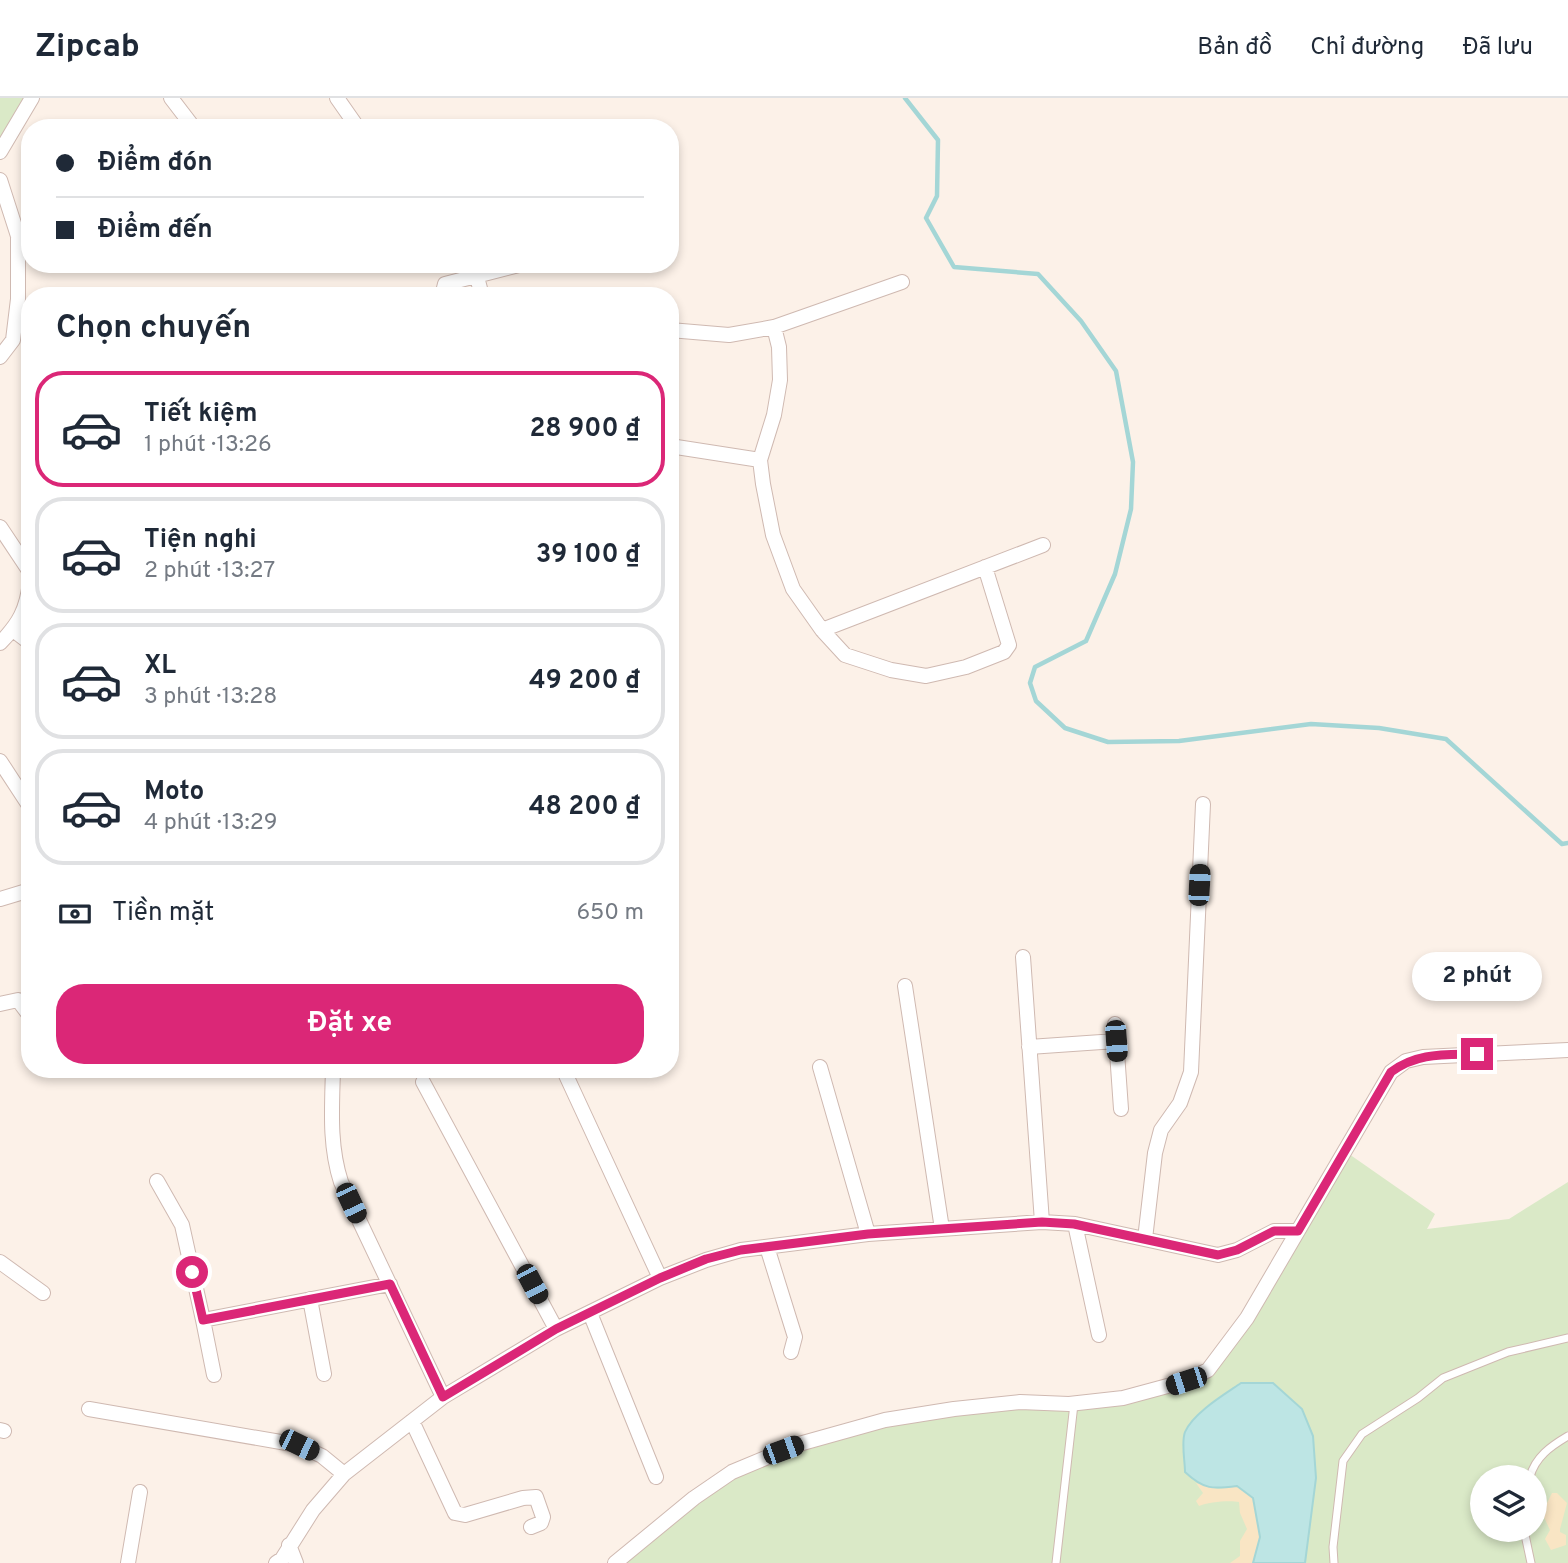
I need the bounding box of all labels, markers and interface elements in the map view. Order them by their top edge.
text: Zipcab [35,27,140,69]
text: Bản đồ [1197,33,1272,63]
text: Chỉ đường [1310,33,1424,63]
text: Đã lưu [1462,33,1533,63]
text: Điểm đón [98,147,213,180]
text: Điểm đến [98,214,213,247]
text: Chọn chuyến [56,309,251,349]
icon: car [60,398,123,461]
text: Tiết kiệm [144,398,257,431]
text: 28 900 ₫ [529,413,640,446]
text: 1 phút · 13:26 [144,431,272,460]
icon: car [60,524,123,587]
text: Tiện nghi [144,524,257,557]
text: 39 100 ₫ [536,539,640,572]
text: 2 phút · 13:27 [144,557,275,586]
icon: car [60,650,123,713]
text: XL [144,650,176,683]
text: 49 200 ₫ [529,665,640,698]
text: 3 phút · 13:28 [144,683,277,712]
icon: car [60,776,123,839]
text: Moto [144,776,204,809]
text: 48 200 ₫ [529,791,640,824]
text: 4 phút · 13:29 [144,809,278,838]
car [1188,863,1211,907]
icon: cash [56,895,94,933]
text: Tiền mặt [112,897,214,930]
text: 650 m [576,899,644,928]
callout: 2 phút [1412,953,1542,1002]
text: 2 phút [1442,962,1512,991]
button: Đặt xe [56,984,644,1064]
car [1105,1019,1128,1063]
route end [1461,1038,1493,1070]
car [333,1180,370,1226]
route start [176,1256,208,1288]
car [513,1261,552,1307]
car [1163,1365,1210,1397]
car [276,1426,323,1464]
car [760,1433,807,1467]
map controls [1470,1465,1547,1542]
button: layers [1470,1465,1547,1542]

